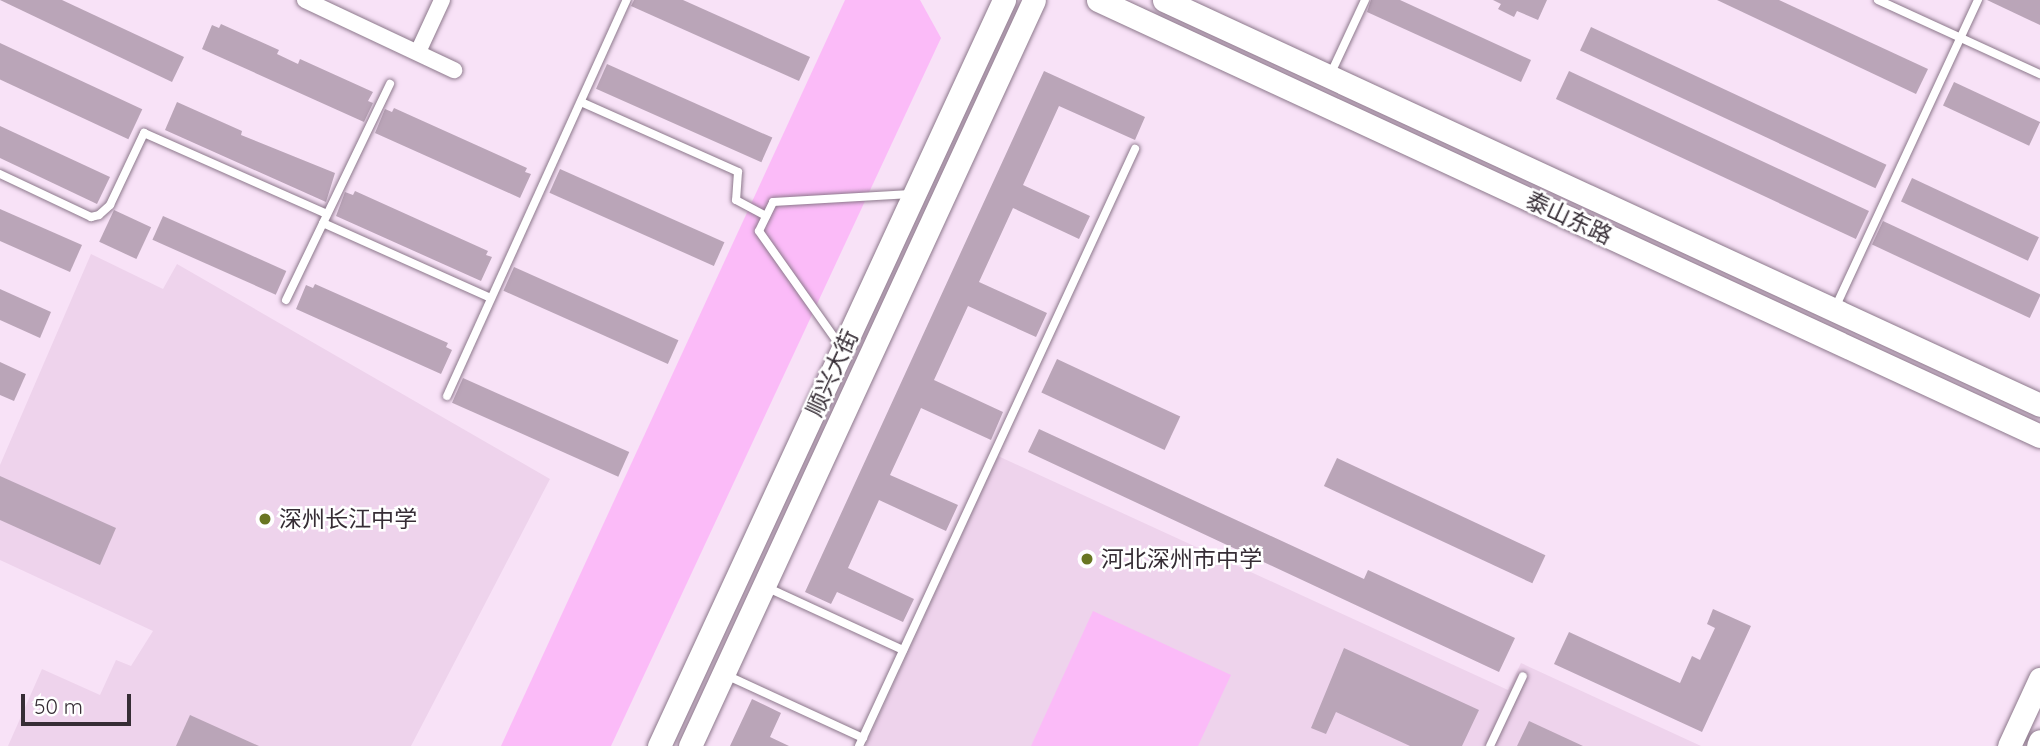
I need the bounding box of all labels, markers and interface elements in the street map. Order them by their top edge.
street label: 泰山东路 [1521,186,1617,250]
street label: 顺兴大街 [800,325,864,421]
place label: 深州长江中学 [279,505,417,533]
marker: 深州长江中学 [257,511,273,527]
place label: 河北深州市中学 [1101,545,1262,573]
marker: 河北深州市中学 [1079,551,1095,567]
scale bar [24,680,135,724]
text: 50 m [34,693,83,719]

